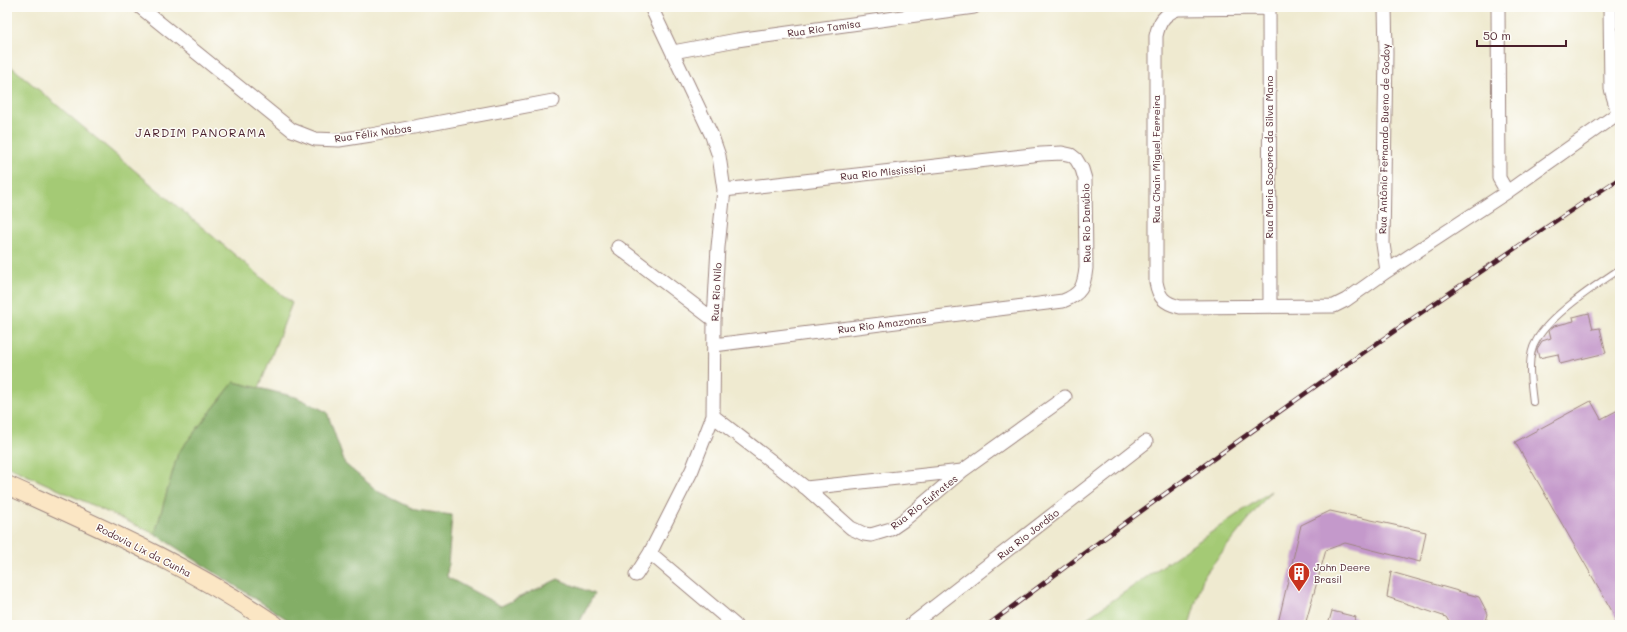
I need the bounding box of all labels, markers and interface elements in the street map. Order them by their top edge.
street label: Rua Rio Tamisa [786,16,862,40]
scale bar [1477,22,1566,48]
text: 50 m [1483,27,1511,43]
street label: Rua Antônio Fernando Bueno de Godoy [1375,44,1393,234]
street label: Rua Maria Socorro da Silva Mano [1262,75,1276,238]
street label: Rua Chain Miguel Ferreira [1149,95,1163,223]
street label: Rua Félix Nabas [333,121,413,145]
district label: JARDIM PANORAMA [135,124,267,140]
street label: Rua Rio Mississipi [840,161,926,183]
street label: Rua Rio Danúbio [1078,183,1094,263]
street label: Rua Rio Nilo [707,262,725,322]
street label: Rua Rio Amazonas [837,312,927,336]
street label: Rua Rio Eufrates [887,471,961,533]
street label: Rua Rio Jordão [994,505,1062,563]
street label: Rodovia Lix da Cunha [94,520,194,580]
building icon: John Deere Brasil [1286,560,1312,593]
place label: John Deere Brasil [1314,560,1370,586]

